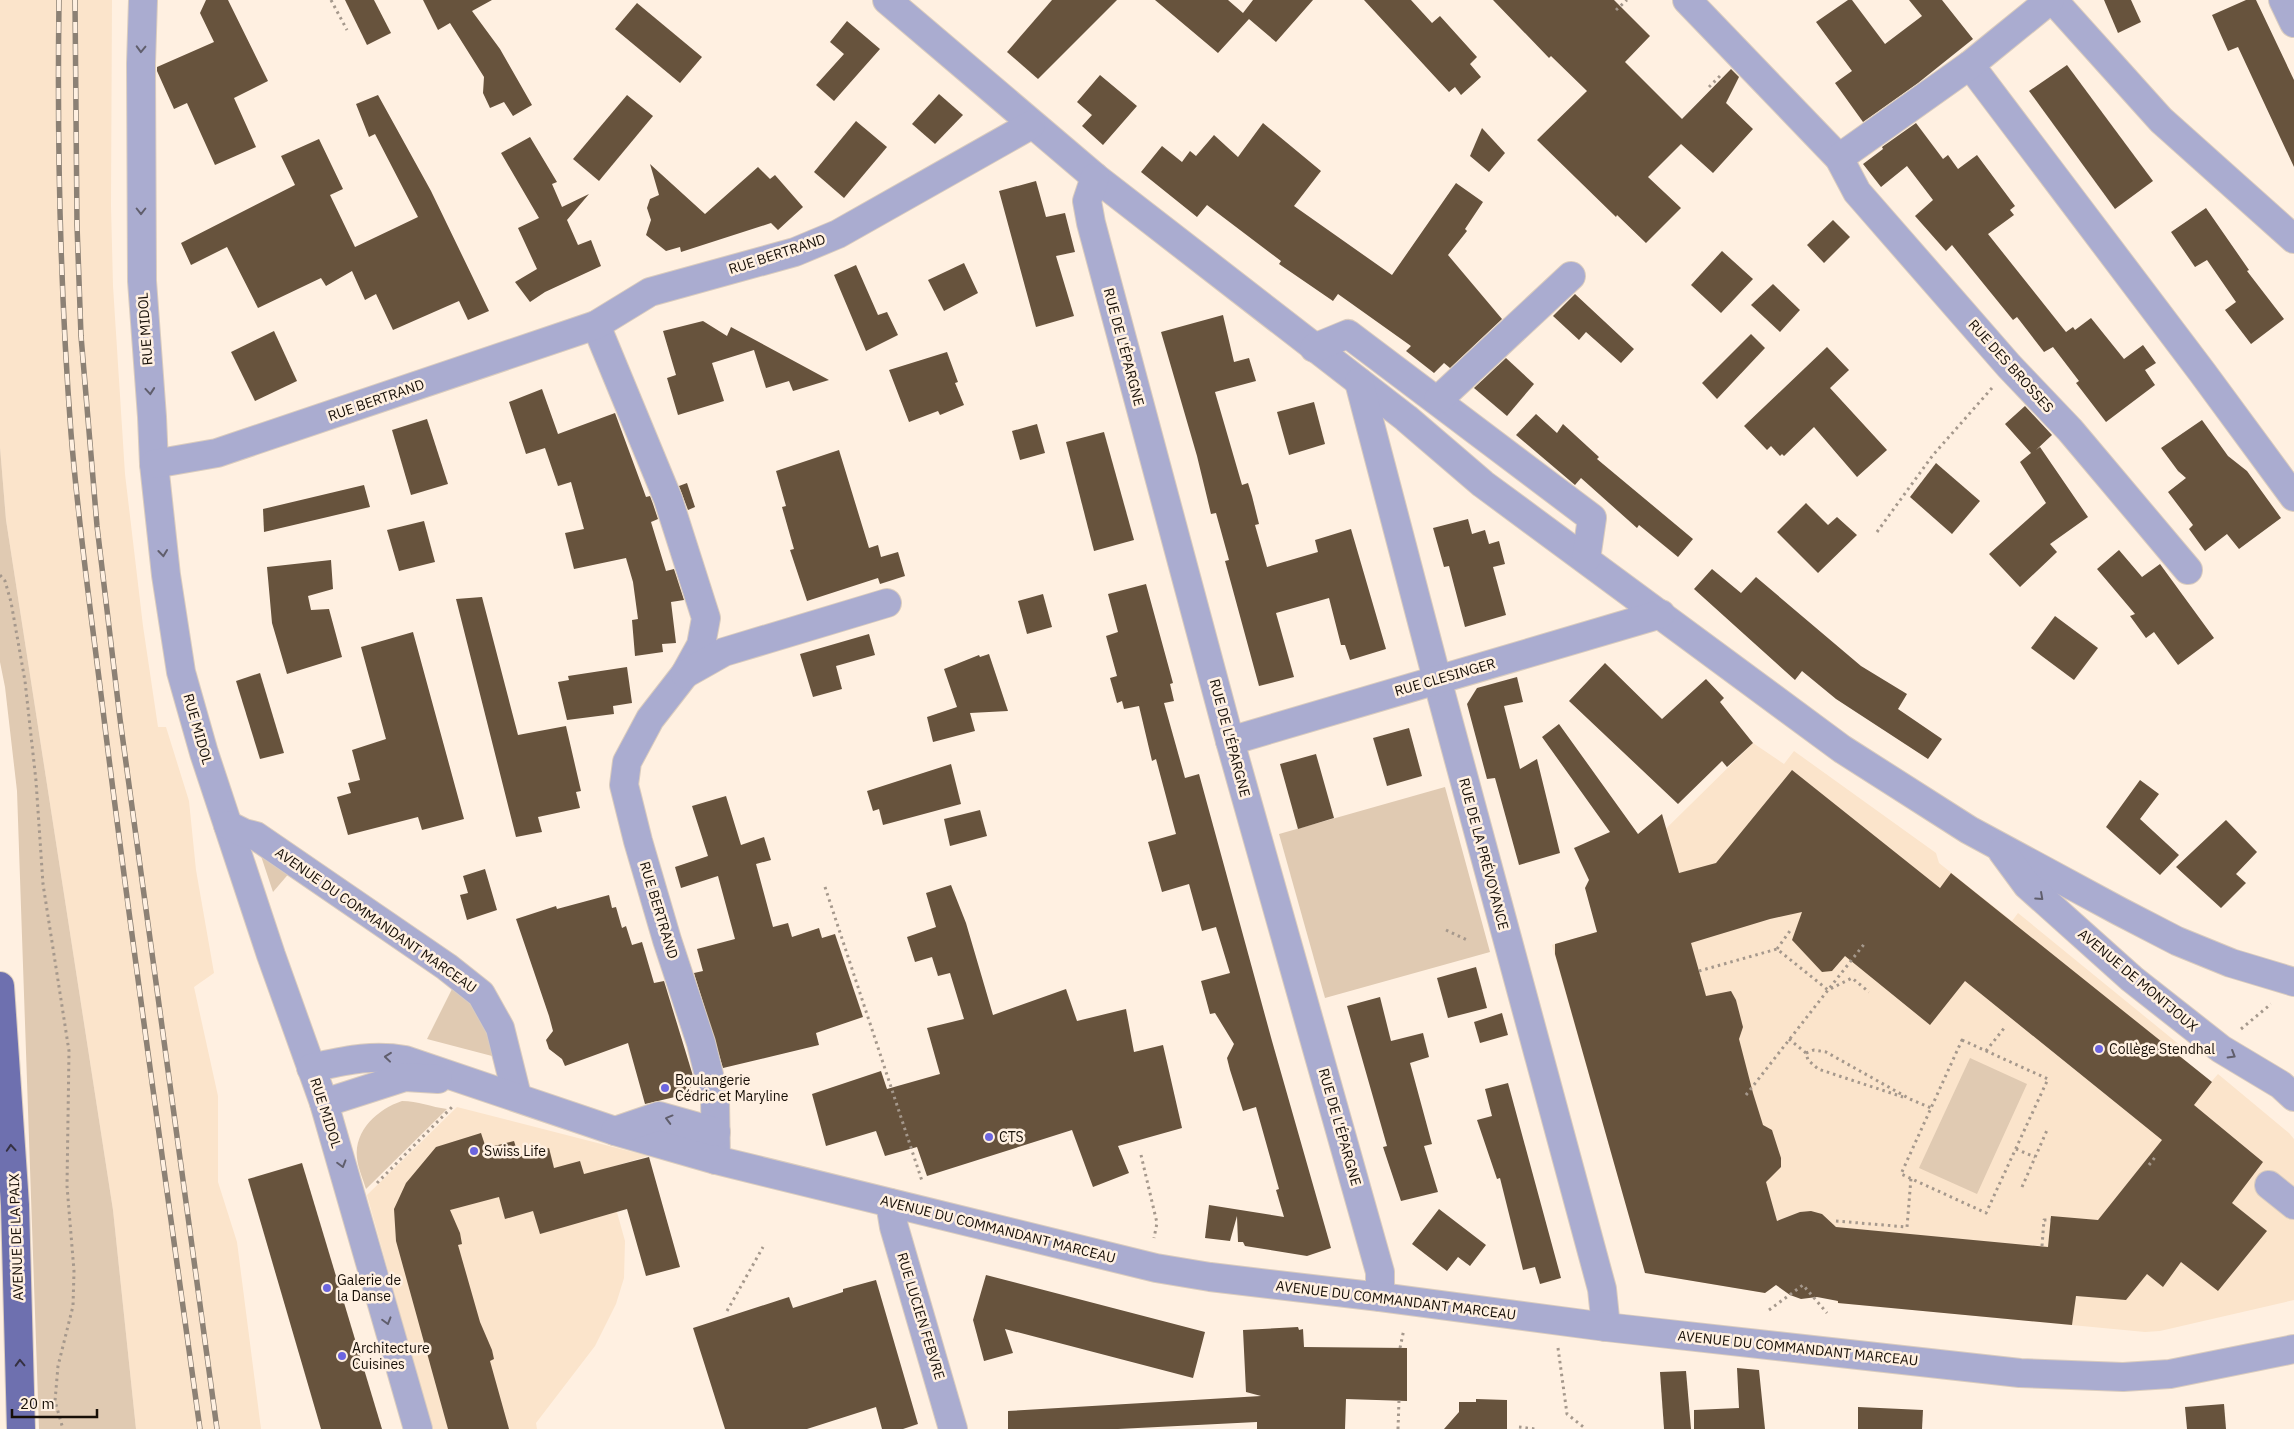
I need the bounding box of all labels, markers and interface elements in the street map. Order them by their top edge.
one-way arrow [136,45,147,53]
one-way arrow [136,208,146,215]
street label: RUE BERTRAND [726,230,828,278]
street label: RUE DE L'ÉPARGNE [1100,286,1149,408]
street label: RUE MIDOL [133,292,157,366]
street label: RUE DES BROSSES [1964,316,2058,416]
street label: RUE BERTRAND [325,375,427,425]
one-way arrow [144,387,155,395]
one-way arrow [157,549,168,557]
street label: RUE CLESINGER [1392,654,1498,700]
street label: RUE DE L'ÉPARGNE [1206,677,1255,799]
street label: RUE MIDOL [179,691,217,767]
street label: RUE DE LA PRÉVOYANCE [1455,776,1514,932]
street label: AVENUE DU COMMANDANT MARCEAU [272,843,480,997]
street label: RUE BERTRAND [636,859,682,961]
one-way arrow [2034,891,2043,900]
street label: AVENUE DE MONTJOUX [2075,925,2202,1036]
place label: Collège Stendhal [2109,1040,2215,1058]
marker: Collège Stendhal [2093,1043,2105,1055]
one-way arrow [2227,1049,2236,1059]
one-way arrow [384,1052,392,1063]
street label: RUE DE L'ÉPARGNE [1315,1066,1366,1188]
place label: Boulangerie Cédric et Maryline [675,1071,789,1105]
street label: RUE MIDOL [306,1075,346,1151]
marker: Boulangerie Cédric et Maryline [659,1082,671,1094]
one-way arrow [664,1114,673,1125]
place label: CTS [999,1128,1024,1146]
marker: CTS [983,1131,995,1143]
place label: Swiss Life [484,1142,546,1160]
one-way arrow [6,1144,17,1152]
marker: Swiss Life [468,1145,480,1157]
one-way arrow [336,1160,346,1168]
street label: AVENUE DE LA PAIX [5,1173,27,1301]
street label: AVENUE DU COMMANDANT MARCEAU [878,1191,1118,1267]
street label: RUE LUCIEN FEBVRE [893,1250,949,1382]
place label: Galerie de la Danse [337,1271,401,1305]
street label: AVENUE DU COMMANDANT MARCEAU [1275,1276,1517,1324]
marker: Galerie de la Danse [321,1282,333,1294]
one-way arrow [381,1316,392,1325]
street label: AVENUE DU COMMANDANT MARCEAU [1677,1326,1919,1370]
place label: Architecture Cuisines [352,1339,430,1373]
marker: Architecture Cuisines [336,1350,348,1362]
one-way arrow [15,1359,26,1367]
scale bar [12,1386,98,1418]
text: 20 m [20,1394,55,1413]

